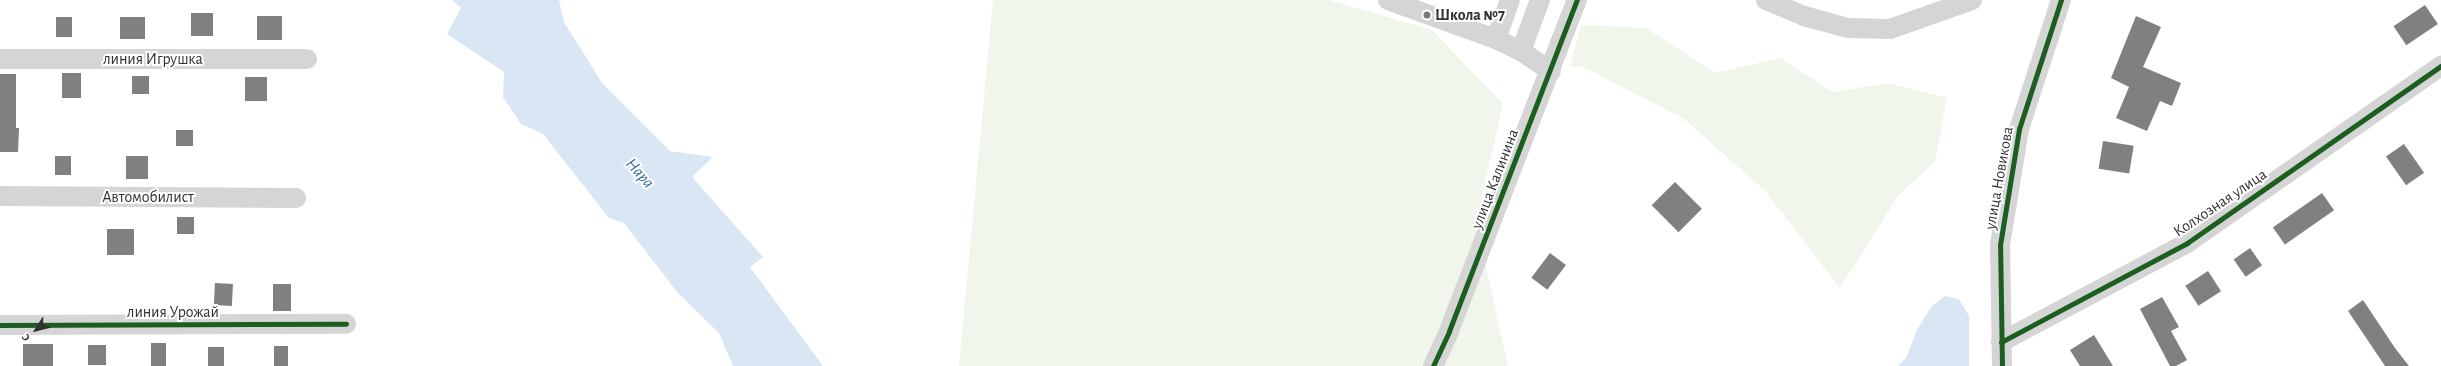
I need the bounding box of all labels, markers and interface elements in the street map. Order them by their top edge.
place label: Школа №7 [1435,5,1505,25]
marker: Школа №7 [1422,10,1432,20]
street label: линия Игрушка [103,49,203,69]
street label: улица Новикова [1980,125,2018,231]
street label: улица Калинина [1467,126,1523,232]
water label: Нара [621,154,659,192]
street label: Колхозная улица [2170,165,2270,241]
street label: Автомобилист [102,187,194,207]
street label: линия Урожай [127,302,219,322]
north arrow [16,310,56,350]
text: С [20,332,32,343]

